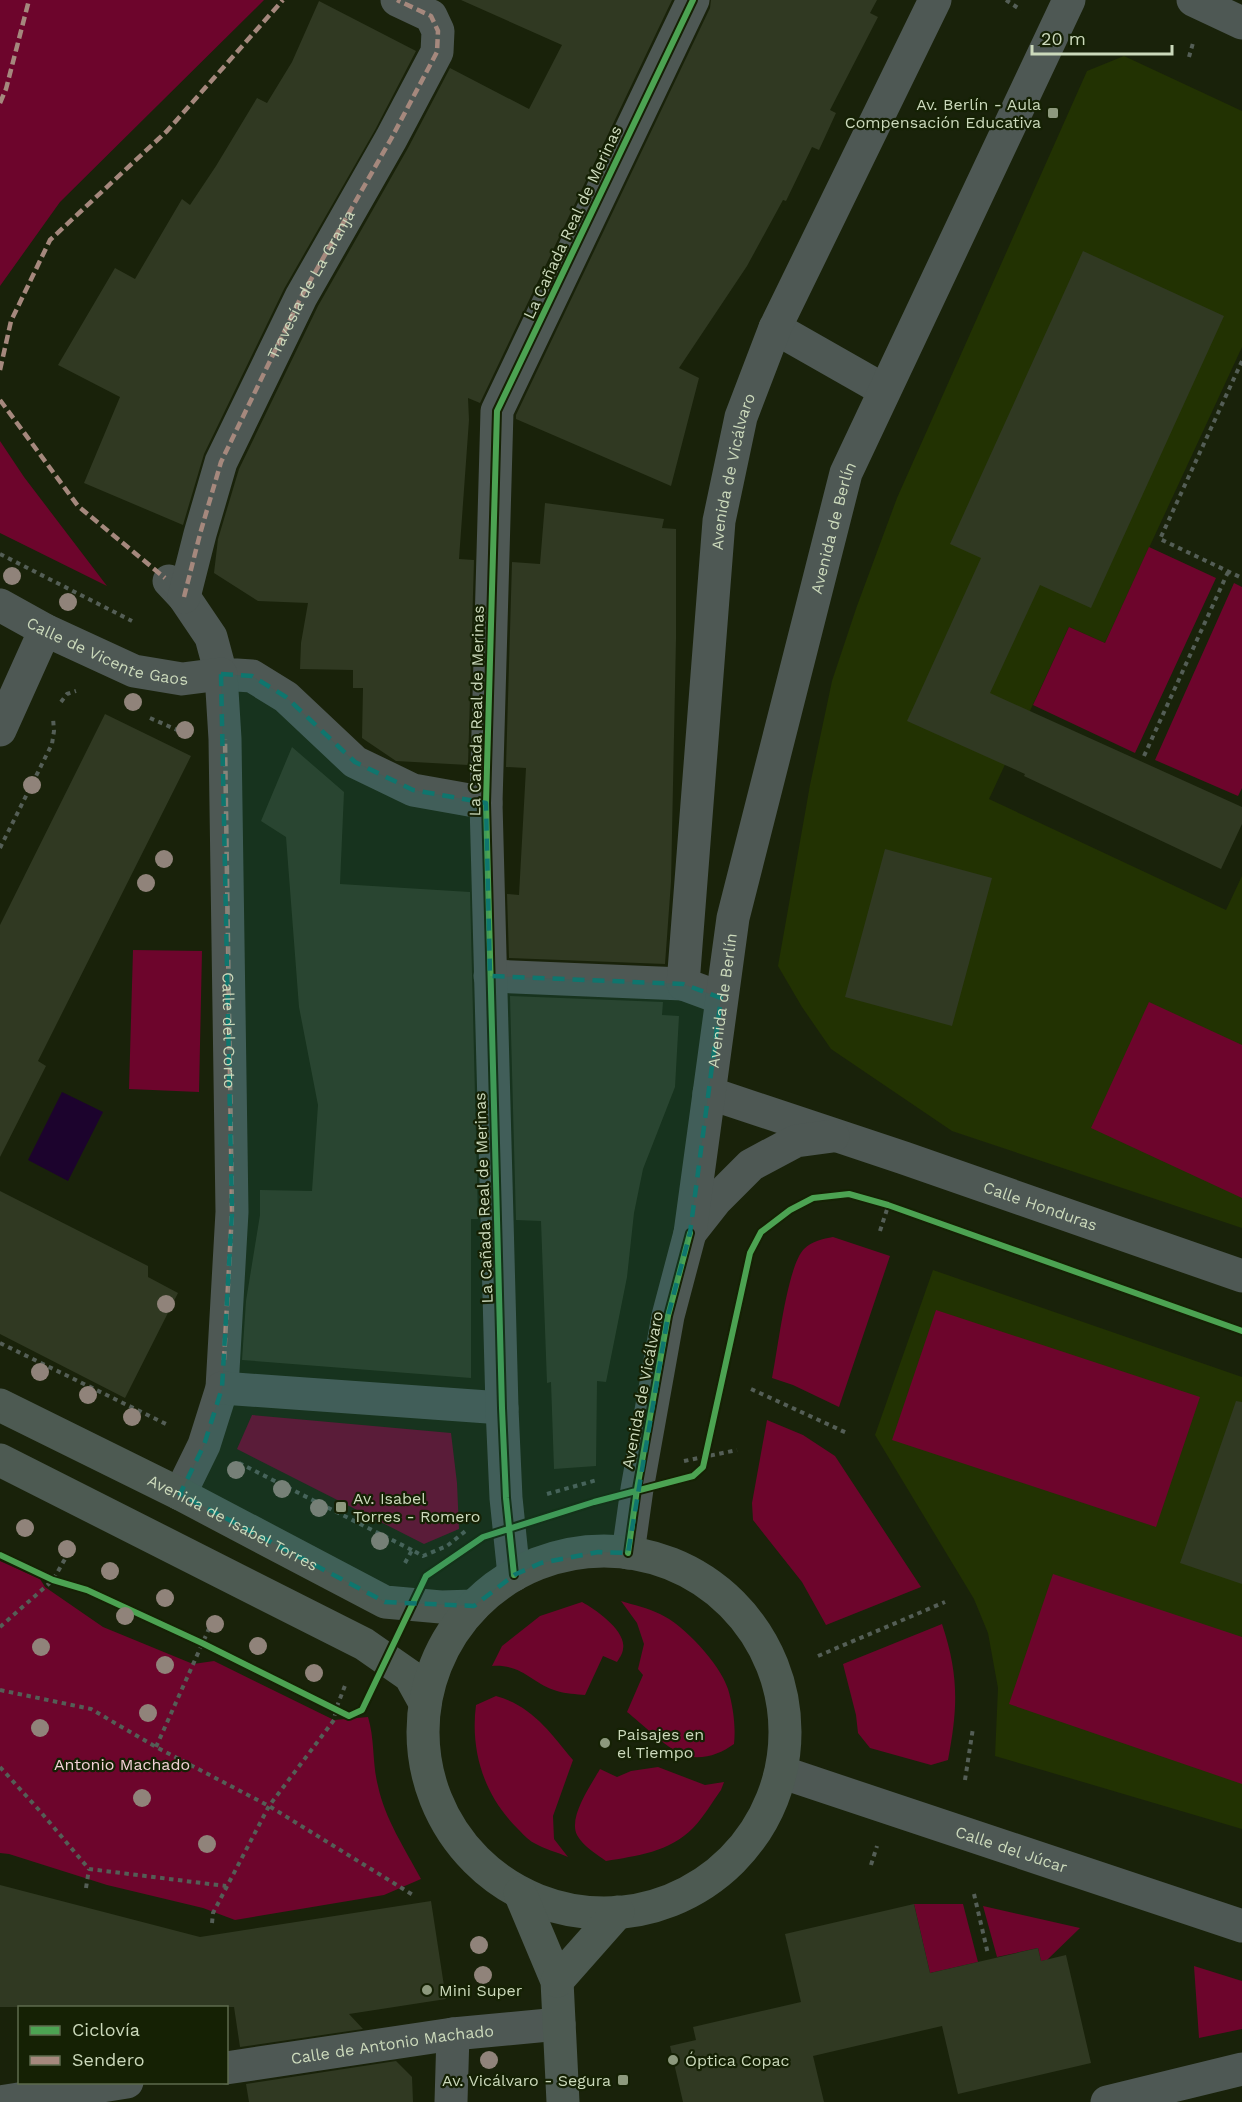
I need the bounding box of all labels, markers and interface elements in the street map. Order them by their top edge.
scale bar [1032,18,1172,56]
text: 20 m [1041,28,1086,49]
place label: Av. Berlín - Aula Compensación Educativa [845,95,1041,132]
marker: Av. Berlín - Aula Compensación Educativa [1046,106,1060,120]
street label: La Cañada Real de Merinas [519,123,626,322]
street label: Travesía de La Granja [263,206,359,362]
street label: Avenida de Vicálvaro [708,390,759,551]
street label: Avenida de Berlín [807,459,860,596]
street label: La Cañada Real de Merinas [465,605,488,817]
street label: Calle de Vicente Gaos [23,613,189,689]
street label: Avenida de Berlín [704,932,741,1069]
street label: Calle del Corto [218,972,239,1089]
street label: La Cañada Real de Merinas [470,1092,497,1304]
street label: Calle Honduras [981,1177,1100,1235]
street label: Avenida de Vicálvaro [618,1310,667,1471]
street label: Avenida de Isabel Torres [145,1471,321,1575]
place label: Av. Isabel Torres - Romero [353,1489,480,1526]
marker: Av. Isabel Torres - Romero [334,1500,348,1514]
place label: Paisajes en el Tiempo [617,1725,704,1762]
marker: Paisajes en el Tiempo [598,1736,612,1750]
park label: Antonio Machado [54,1755,190,1774]
street label: Calle del Júcar [953,1822,1070,1877]
place label: Mini Super [439,1981,523,2000]
marker: Mini Super [420,1983,434,1997]
legend [18,2006,228,2084]
text: Ciclovía [72,2019,140,2040]
street label: Calle de Antonio Machado [290,2021,495,2068]
text: Sendero [72,2049,145,2070]
place label: Óptica Copac [685,2051,790,2070]
marker: Óptica Copac [666,2053,680,2067]
place label: Av. Vicálvaro - Segura [442,2071,611,2090]
marker: Av. Vicálvaro - Segura [616,2073,630,2087]

